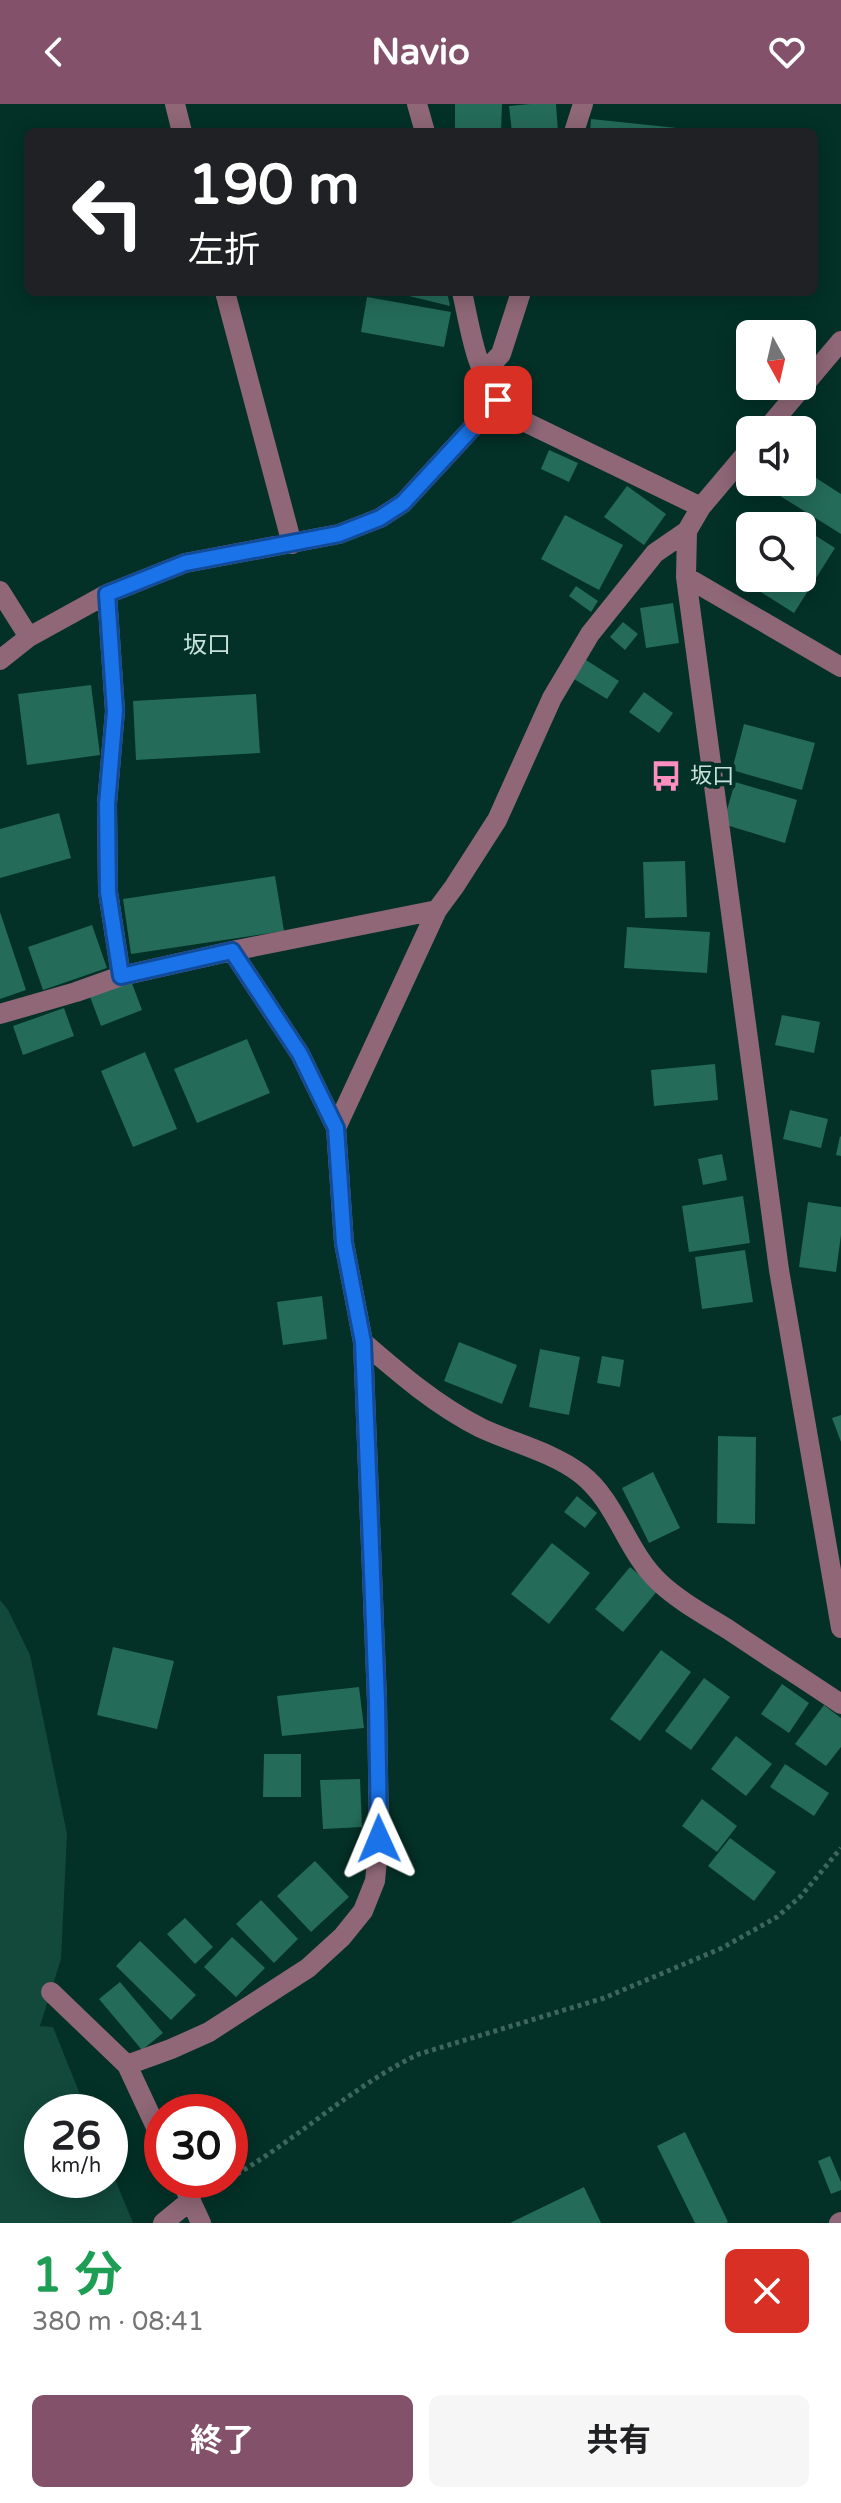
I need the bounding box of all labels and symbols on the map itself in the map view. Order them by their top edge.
north arrow [736,320,816,400]
pin [464,366,532,434]
district label: 坂口 [183,631,231,660]
bus stop icon: 坂口 [649,759,683,793]
place label: 坂口 [690,763,734,789]
position arrow [337,1797,421,1881]
speed limit sign: 30 [144,2094,248,2198]

